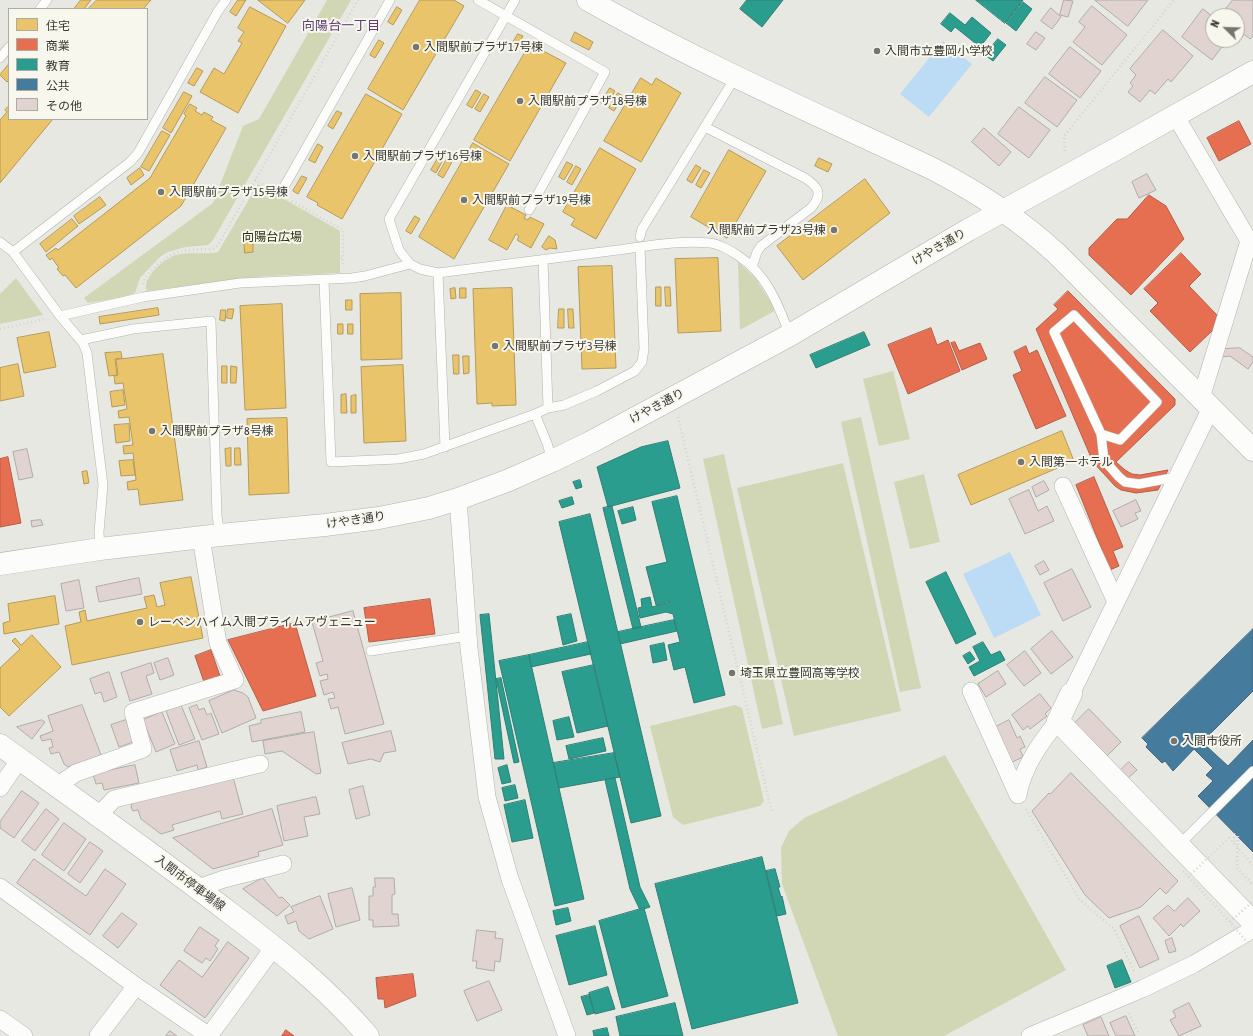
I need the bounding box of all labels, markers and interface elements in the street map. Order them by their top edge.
legend [8,8,148,120]
north arrow [1205,8,1245,48]
district label: 向陽台一丁目 [302,18,380,34]
text: N [1208,18,1222,29]
text: 住宅 [46,19,70,33]
text: 商業 [46,39,70,53]
place label: 入間駅前プラザ17号棟 [424,40,543,54]
marker: 入間駅前プラザ17号棟 [411,42,421,52]
place label: 入間市立豊岡小学校 [885,44,993,58]
marker: 入間市立豊岡小学校 [872,46,882,56]
text: 教育 [46,59,70,73]
text: 公共 [46,79,70,93]
place label: 入間駅前プラザ18号棟 [528,94,647,108]
marker: 入間駅前プラザ18号棟 [515,96,525,106]
text: その他 [46,99,82,113]
place label: 入間駅前プラザ16号棟 [363,149,482,163]
marker: 入間駅前プラザ16号棟 [350,151,360,161]
place label: 入間駅前プラザ15号棟 [169,185,288,199]
marker: 入間駅前プラザ15号棟 [156,187,166,197]
place label: 入間駅前プラザ19号棟 [472,193,591,207]
marker: 入間駅前プラザ19号棟 [459,195,469,205]
place label: 入間駅前プラザ23号棟 [707,223,826,237]
marker: 入間駅前プラザ23号棟 [829,225,839,235]
street label: けやき通り [909,226,969,268]
park label: 向陽台広場 [242,230,302,244]
place label: 入間駅前プラザ3号棟 [503,339,617,353]
marker: 入間駅前プラザ3号棟 [490,341,500,351]
street label: けやき通り [627,386,687,426]
place label: 入間駅前プラザ8号棟 [160,424,274,438]
marker: 入間駅前プラザ8号棟 [147,426,157,436]
place label: 入間第一ホテル [1029,455,1113,469]
marker: 入間第一ホテル [1016,457,1026,467]
street label: けやき通り [325,509,387,531]
place label: レーベンハイム入間プライムアヴェニュー [148,615,376,629]
marker: レーベンハイム入間プライムアヴェニュー [135,617,145,627]
place label: 埼玉県立豊岡高等学校 [740,666,860,680]
marker: 埼玉県立豊岡高等学校 [727,668,737,678]
place label: 入間市役所 [1182,734,1242,748]
marker: 入間市役所 [1169,736,1179,746]
street label: 入間市停車場線 [152,852,228,914]

